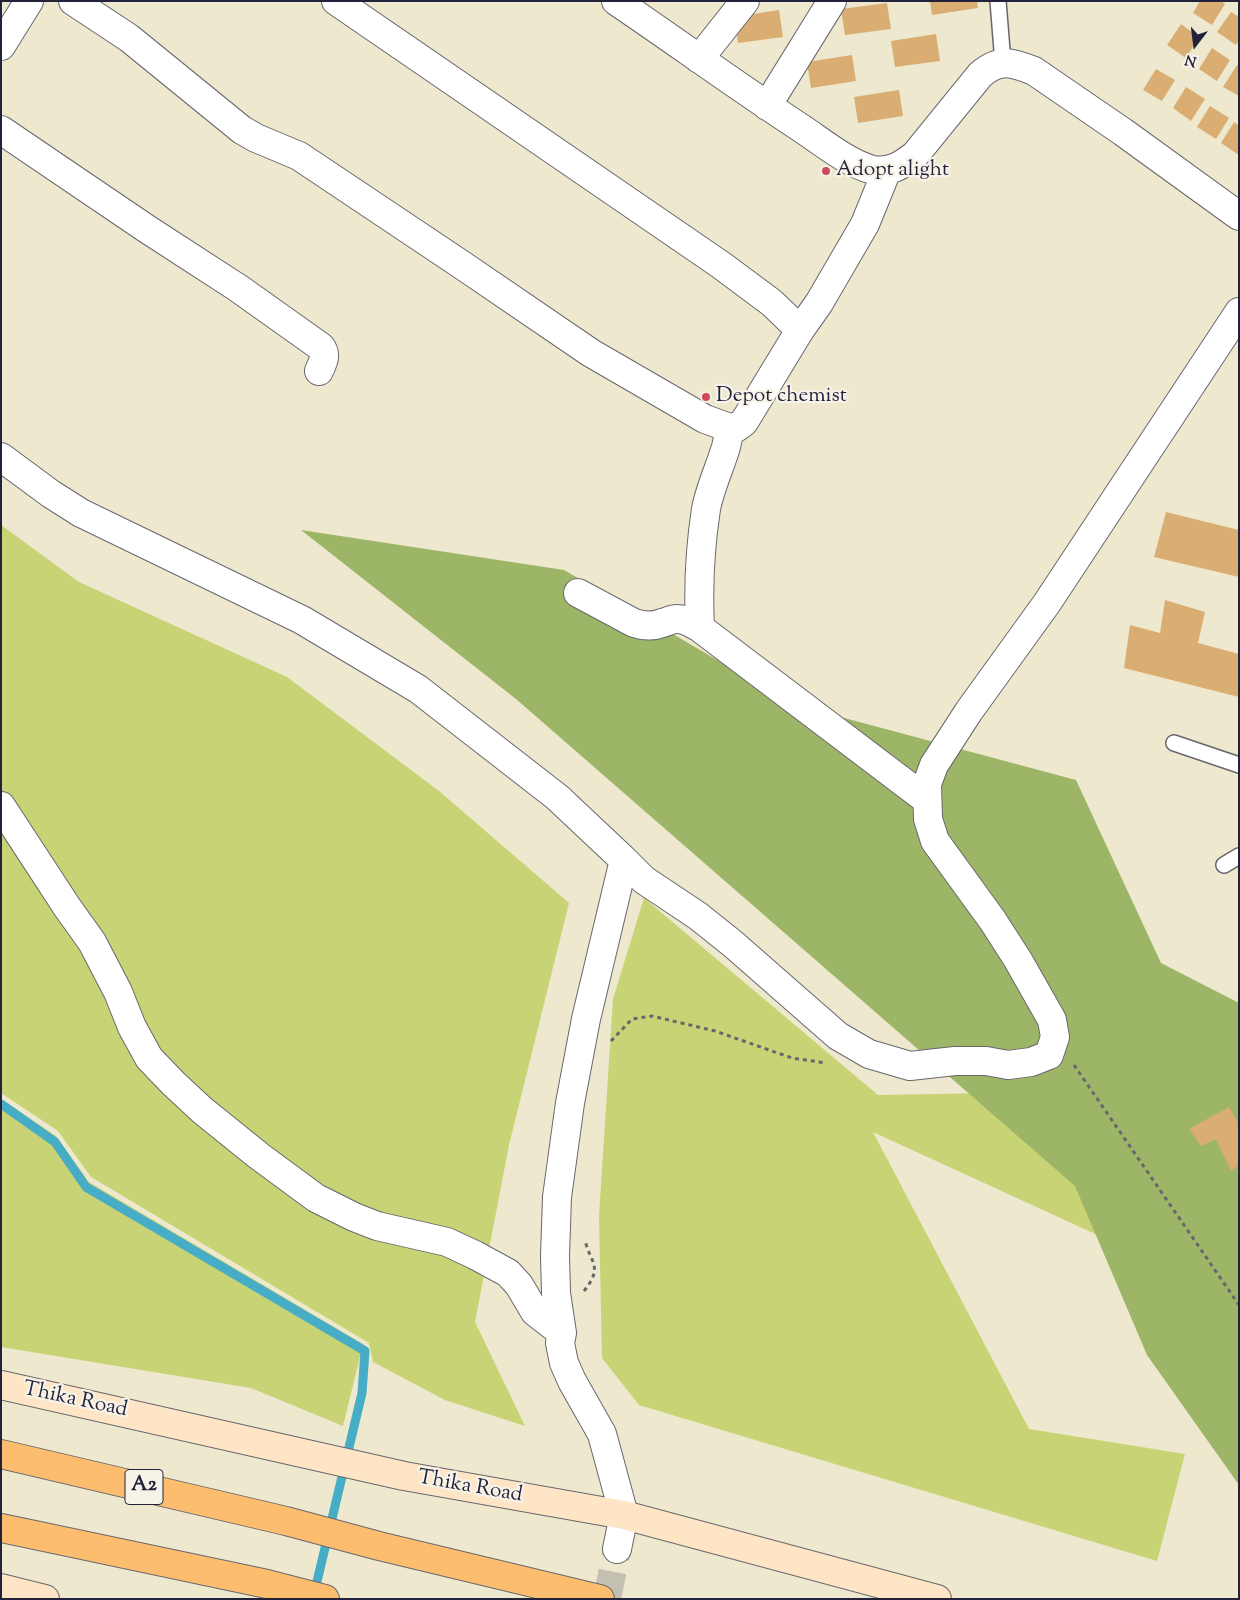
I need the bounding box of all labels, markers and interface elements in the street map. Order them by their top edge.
north arrow [1170,20,1220,70]
text: N [1183,48,1199,71]
place label: Adopt alight [836,158,949,184]
marker: Adopt alight [820,165,832,177]
place label: Depot chemist [716,384,847,410]
marker: Depot chemist [700,391,712,403]
street label: Thika Road [21,1378,129,1424]
street label: Thika Road [416,1466,524,1510]
road number: A2 [125,1470,163,1504]

